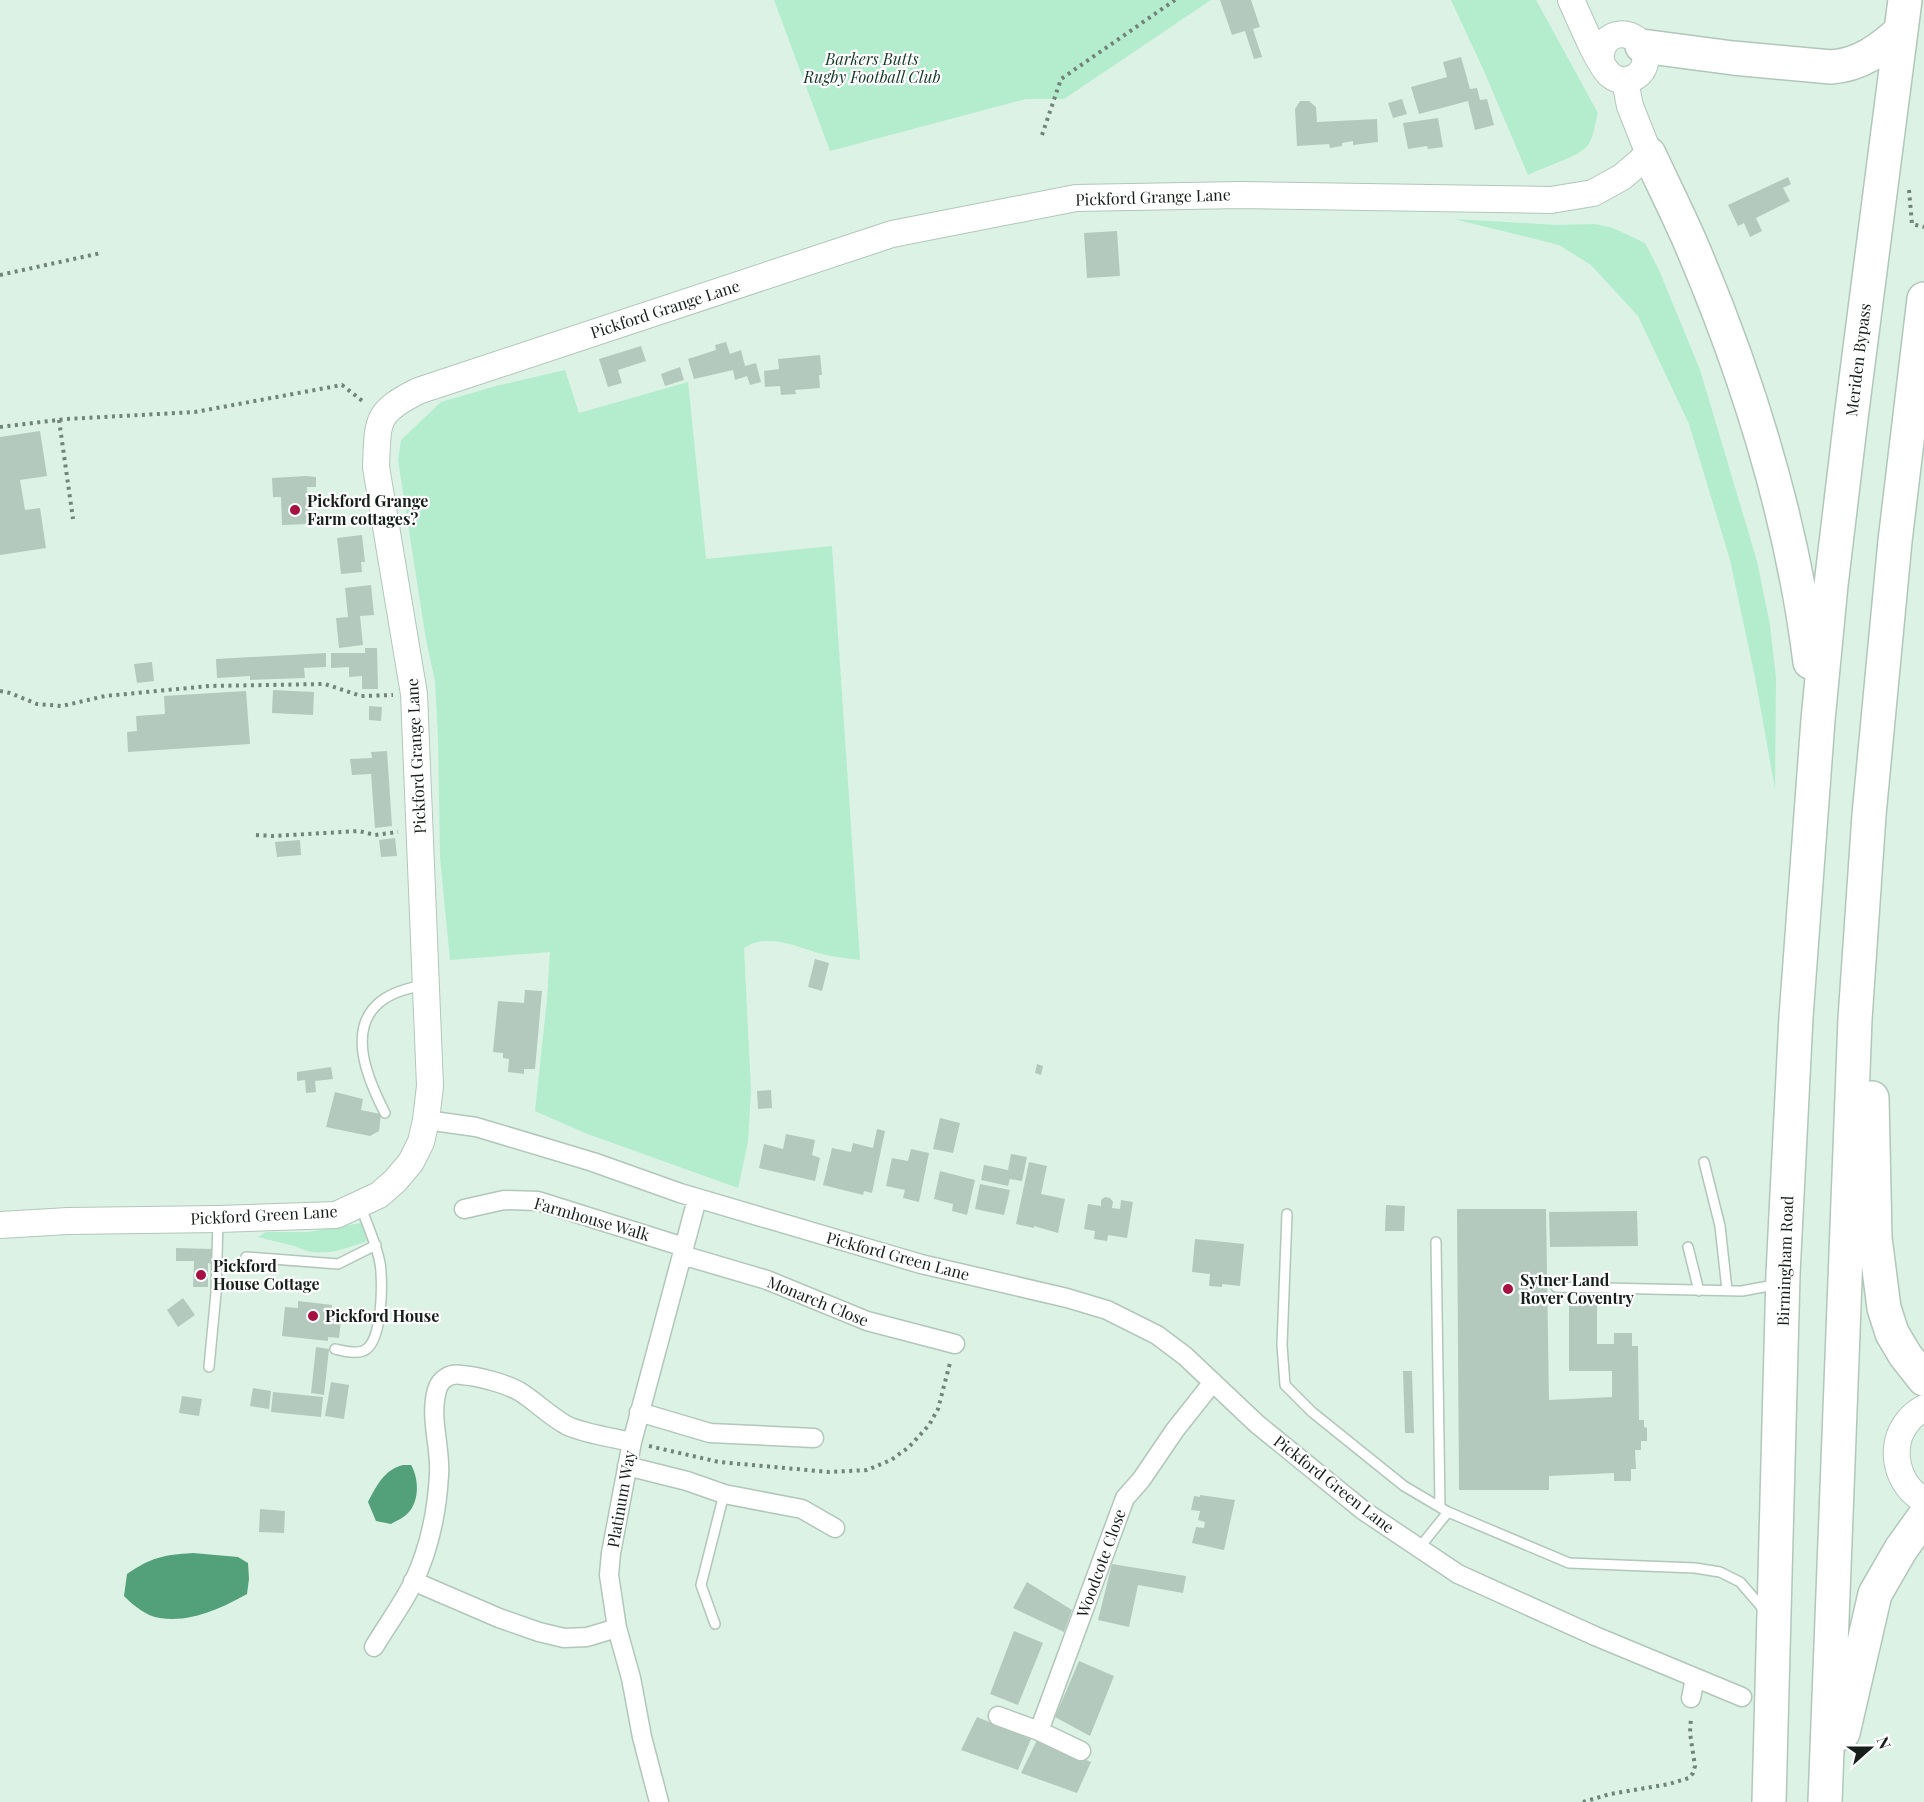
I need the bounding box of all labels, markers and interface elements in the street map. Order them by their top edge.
park label: Barkers Butts Rugby Football Club [802,48,941,87]
street label: Pickford Grange Lane [1075,183,1231,210]
street label: Pickford Grange Lane [588,274,742,343]
street label: Meriden Bypass [1840,302,1875,418]
place label: Pickford Grange Farm cottages? [307,490,428,529]
marker: Pickford Grange Farm cottages? [288,503,302,517]
street label: Pickford Grange Lane [401,678,430,834]
street label: Farmhouse Walk [532,1192,653,1245]
street label: Birmingham Road [1772,1195,1797,1327]
street label: Pickford Green Lane [190,1200,338,1229]
street label: Pickford Green Lane [824,1226,972,1285]
place label: Pickford House Cottage [213,1255,320,1294]
marker: Pickford House Cottage [194,1268,208,1282]
place label: Sytner Land Rover Coventry [1520,1269,1635,1308]
street label: Monarch Close [764,1271,872,1330]
marker: Sytner Land Rover Coventry [1501,1282,1515,1296]
place label: Pickford House [325,1305,439,1326]
marker: Pickford House [306,1309,320,1323]
street label: Pickford Green Lane [1270,1430,1399,1537]
street label: Platinum Way [602,1449,639,1549]
street label: Woodcote Close [1071,1506,1130,1621]
north arrow [1840,1718,1900,1778]
text: N [1873,1733,1897,1752]

